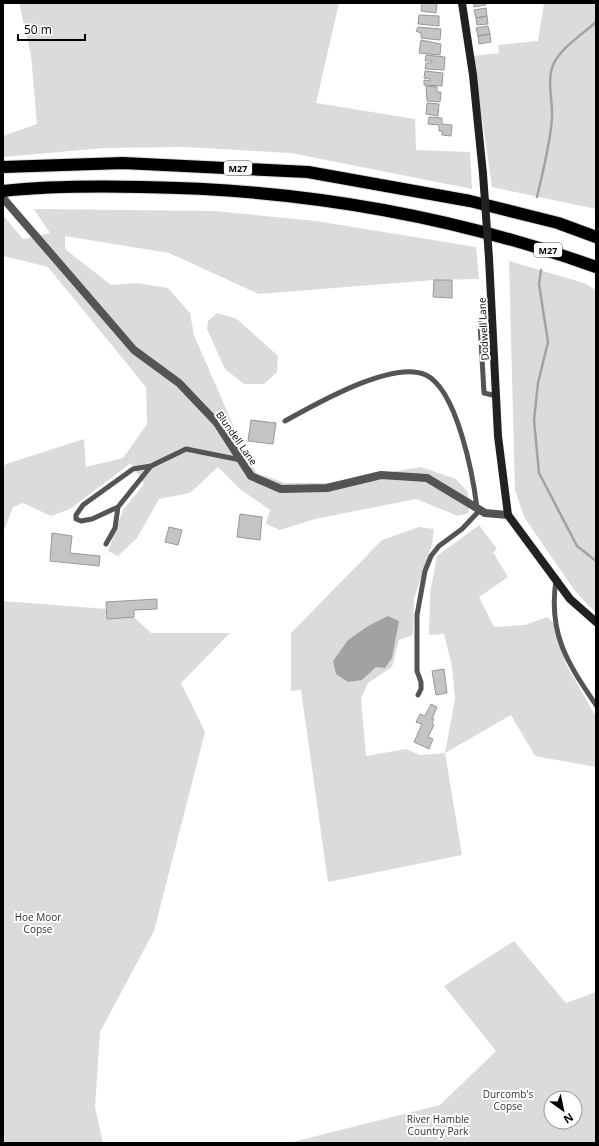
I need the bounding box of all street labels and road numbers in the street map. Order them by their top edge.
road number: M27 [224,161,252,175]
road number: M27 [534,243,562,257]
street label: Dodwell Lane [474,297,492,361]
street label: Blundell Lane [213,408,261,468]

